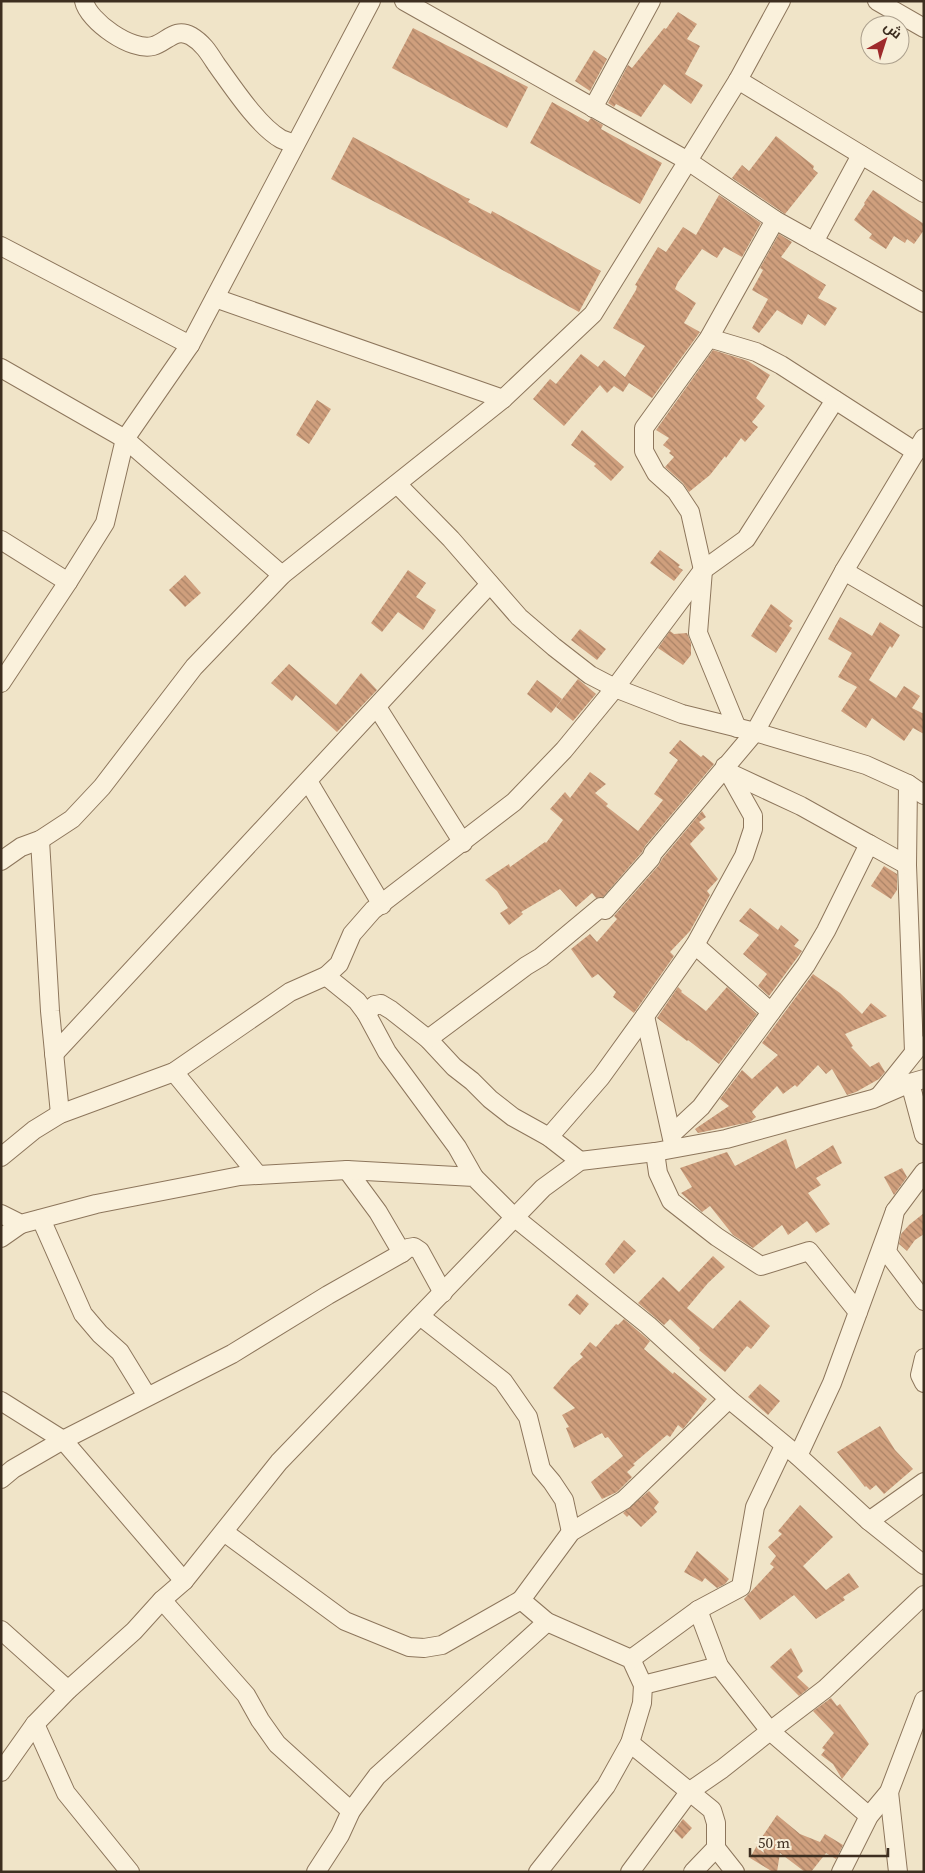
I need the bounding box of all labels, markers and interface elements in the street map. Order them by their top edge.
north arrow [860,15,910,65]
text: ش [880,16,906,43]
scale bar [750,1826,888,1858]
text: 50 m [758,1832,790,1853]

